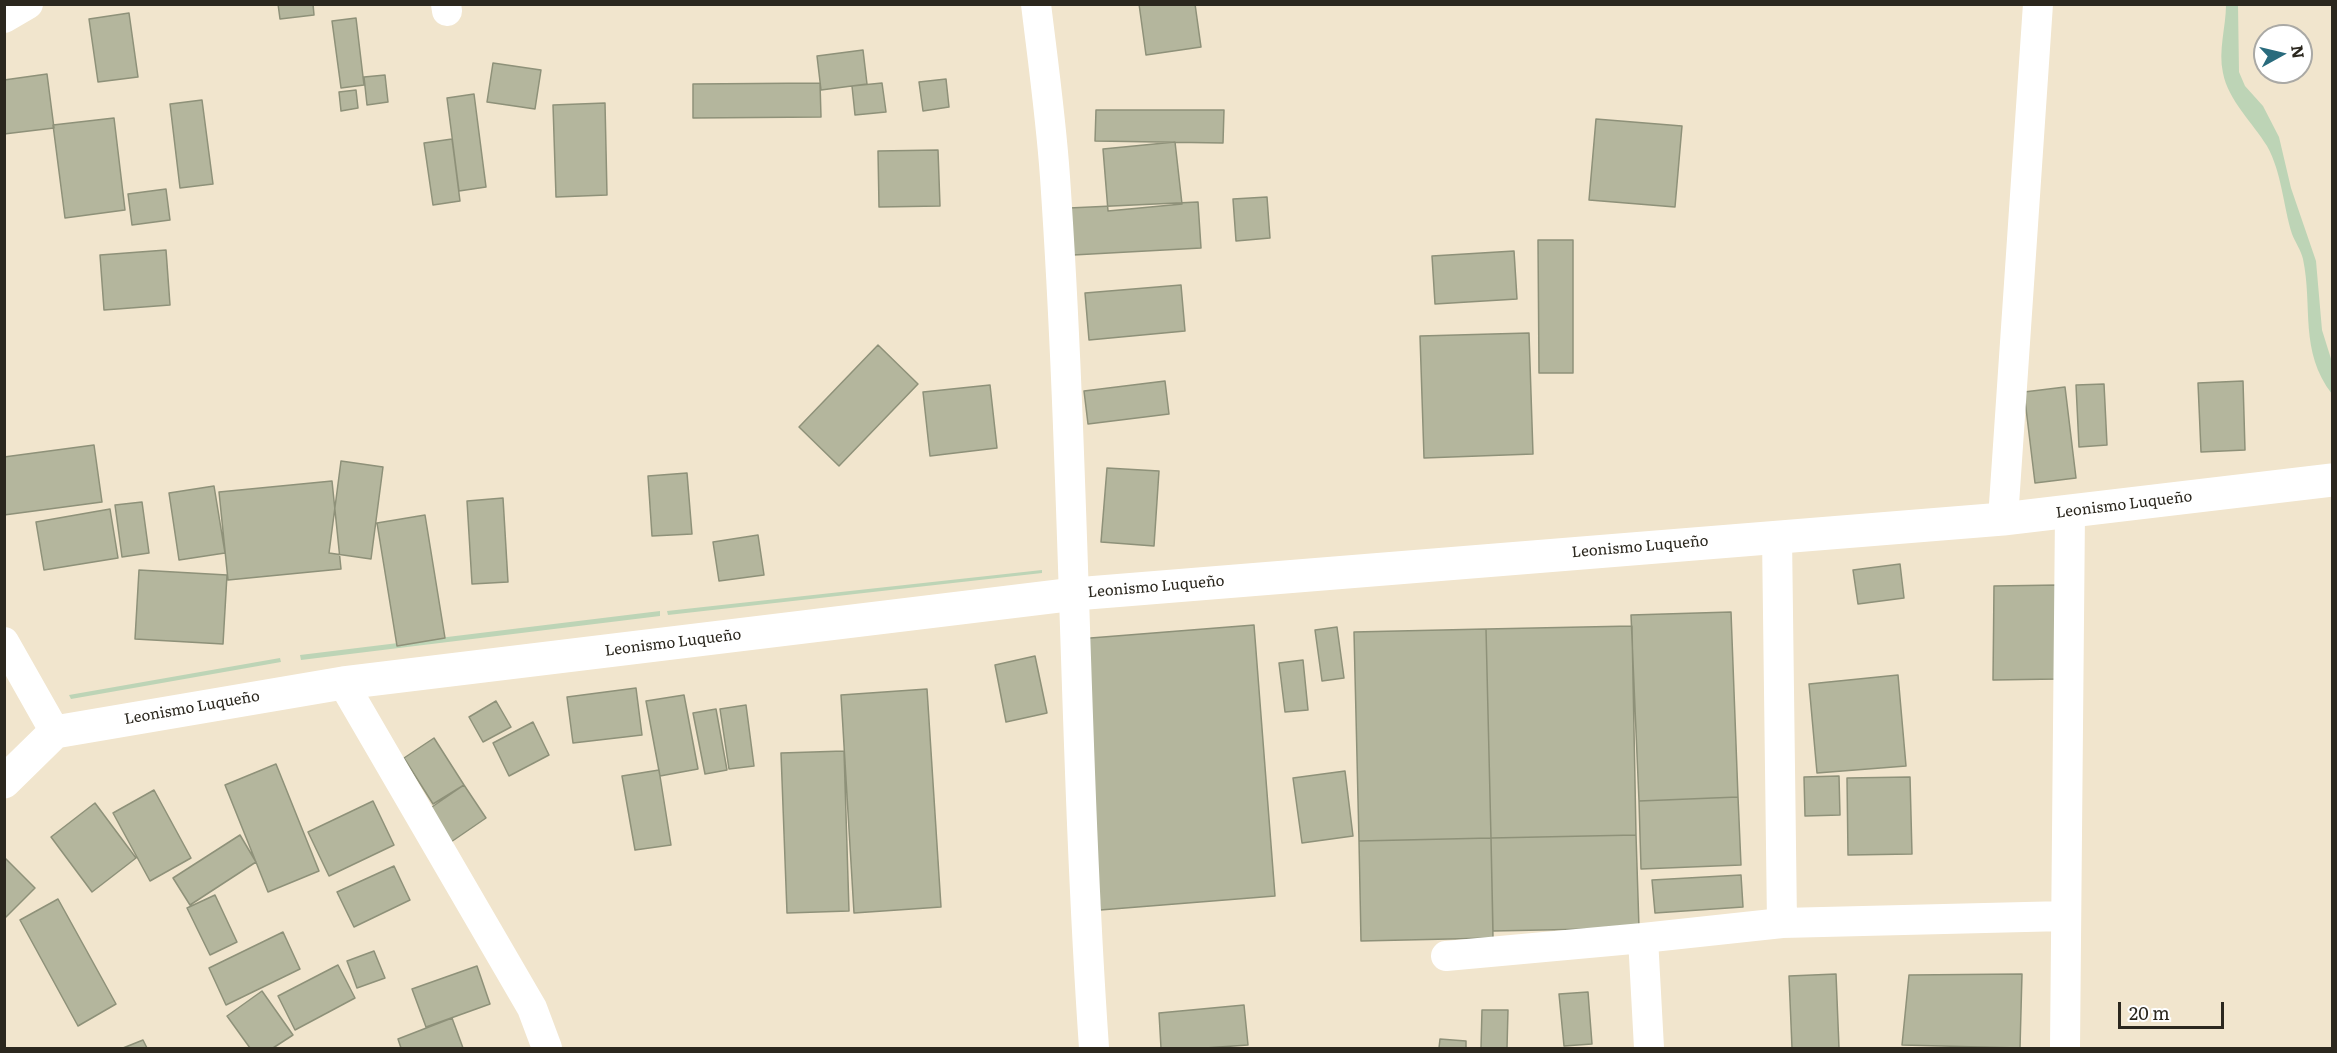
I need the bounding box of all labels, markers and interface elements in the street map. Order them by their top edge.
north arrow [2253,24,2313,84]
text: N [2286,43,2312,60]
street label: Leonismo Luqueño [2055,488,2193,522]
street label: Leonismo Luqueño [1571,532,1709,562]
street label: Leonismo Luqueño [1087,572,1225,602]
street label: Leonismo Luqueño [604,626,742,660]
street label: Leonismo Luqueño [123,687,261,729]
scale bar [2121,990,2228,1028]
text: 20 m [2129,999,2170,1026]

